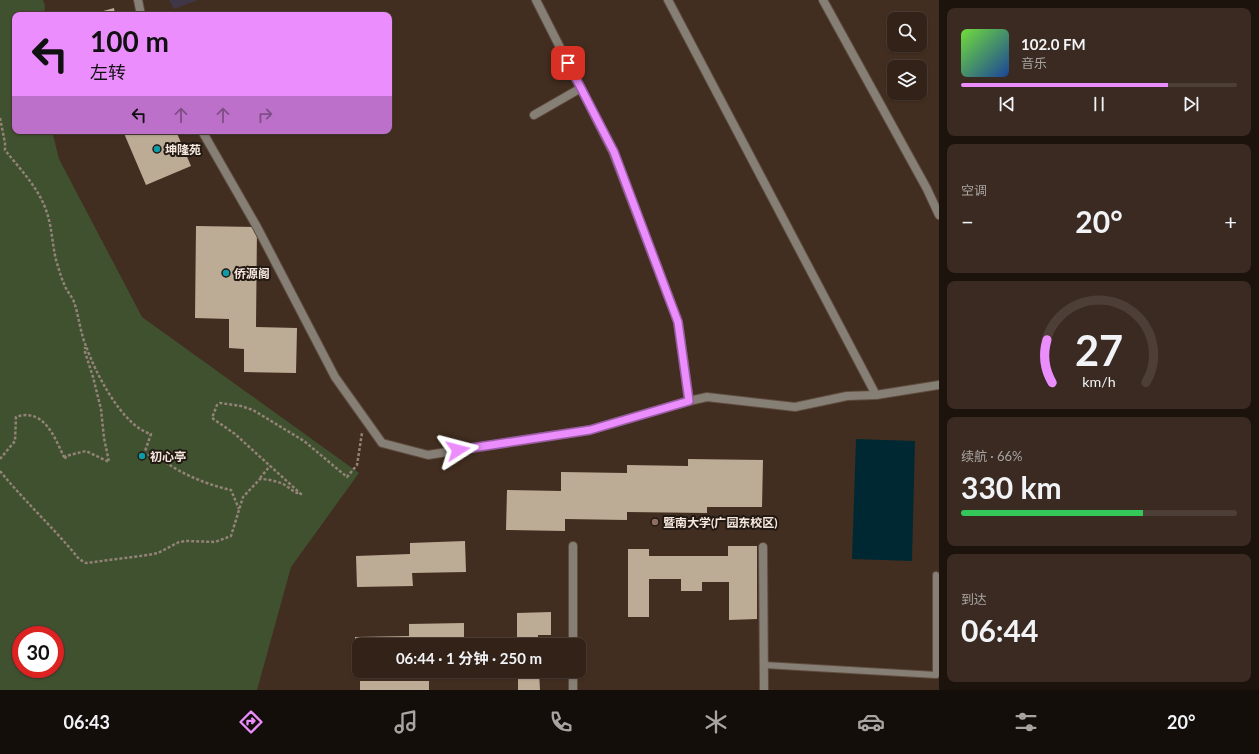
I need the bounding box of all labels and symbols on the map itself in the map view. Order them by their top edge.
pin [551,46,585,80]
place label: 坤隆苑 [165,142,201,157]
marker: 坤隆苑 [152,144,162,154]
place label: 侨源阁 [234,266,270,281]
marker: 侨源阁 [221,268,231,278]
position arrow [437,429,479,471]
place label: 初心亭 [150,449,186,464]
marker: 初心亭 [137,451,147,461]
place label: 暨南大学(广园东校区) [663,515,778,530]
marker: 暨南大学(广园东校区) [650,517,660,527]
speed limit sign: 30 [12,626,64,678]

